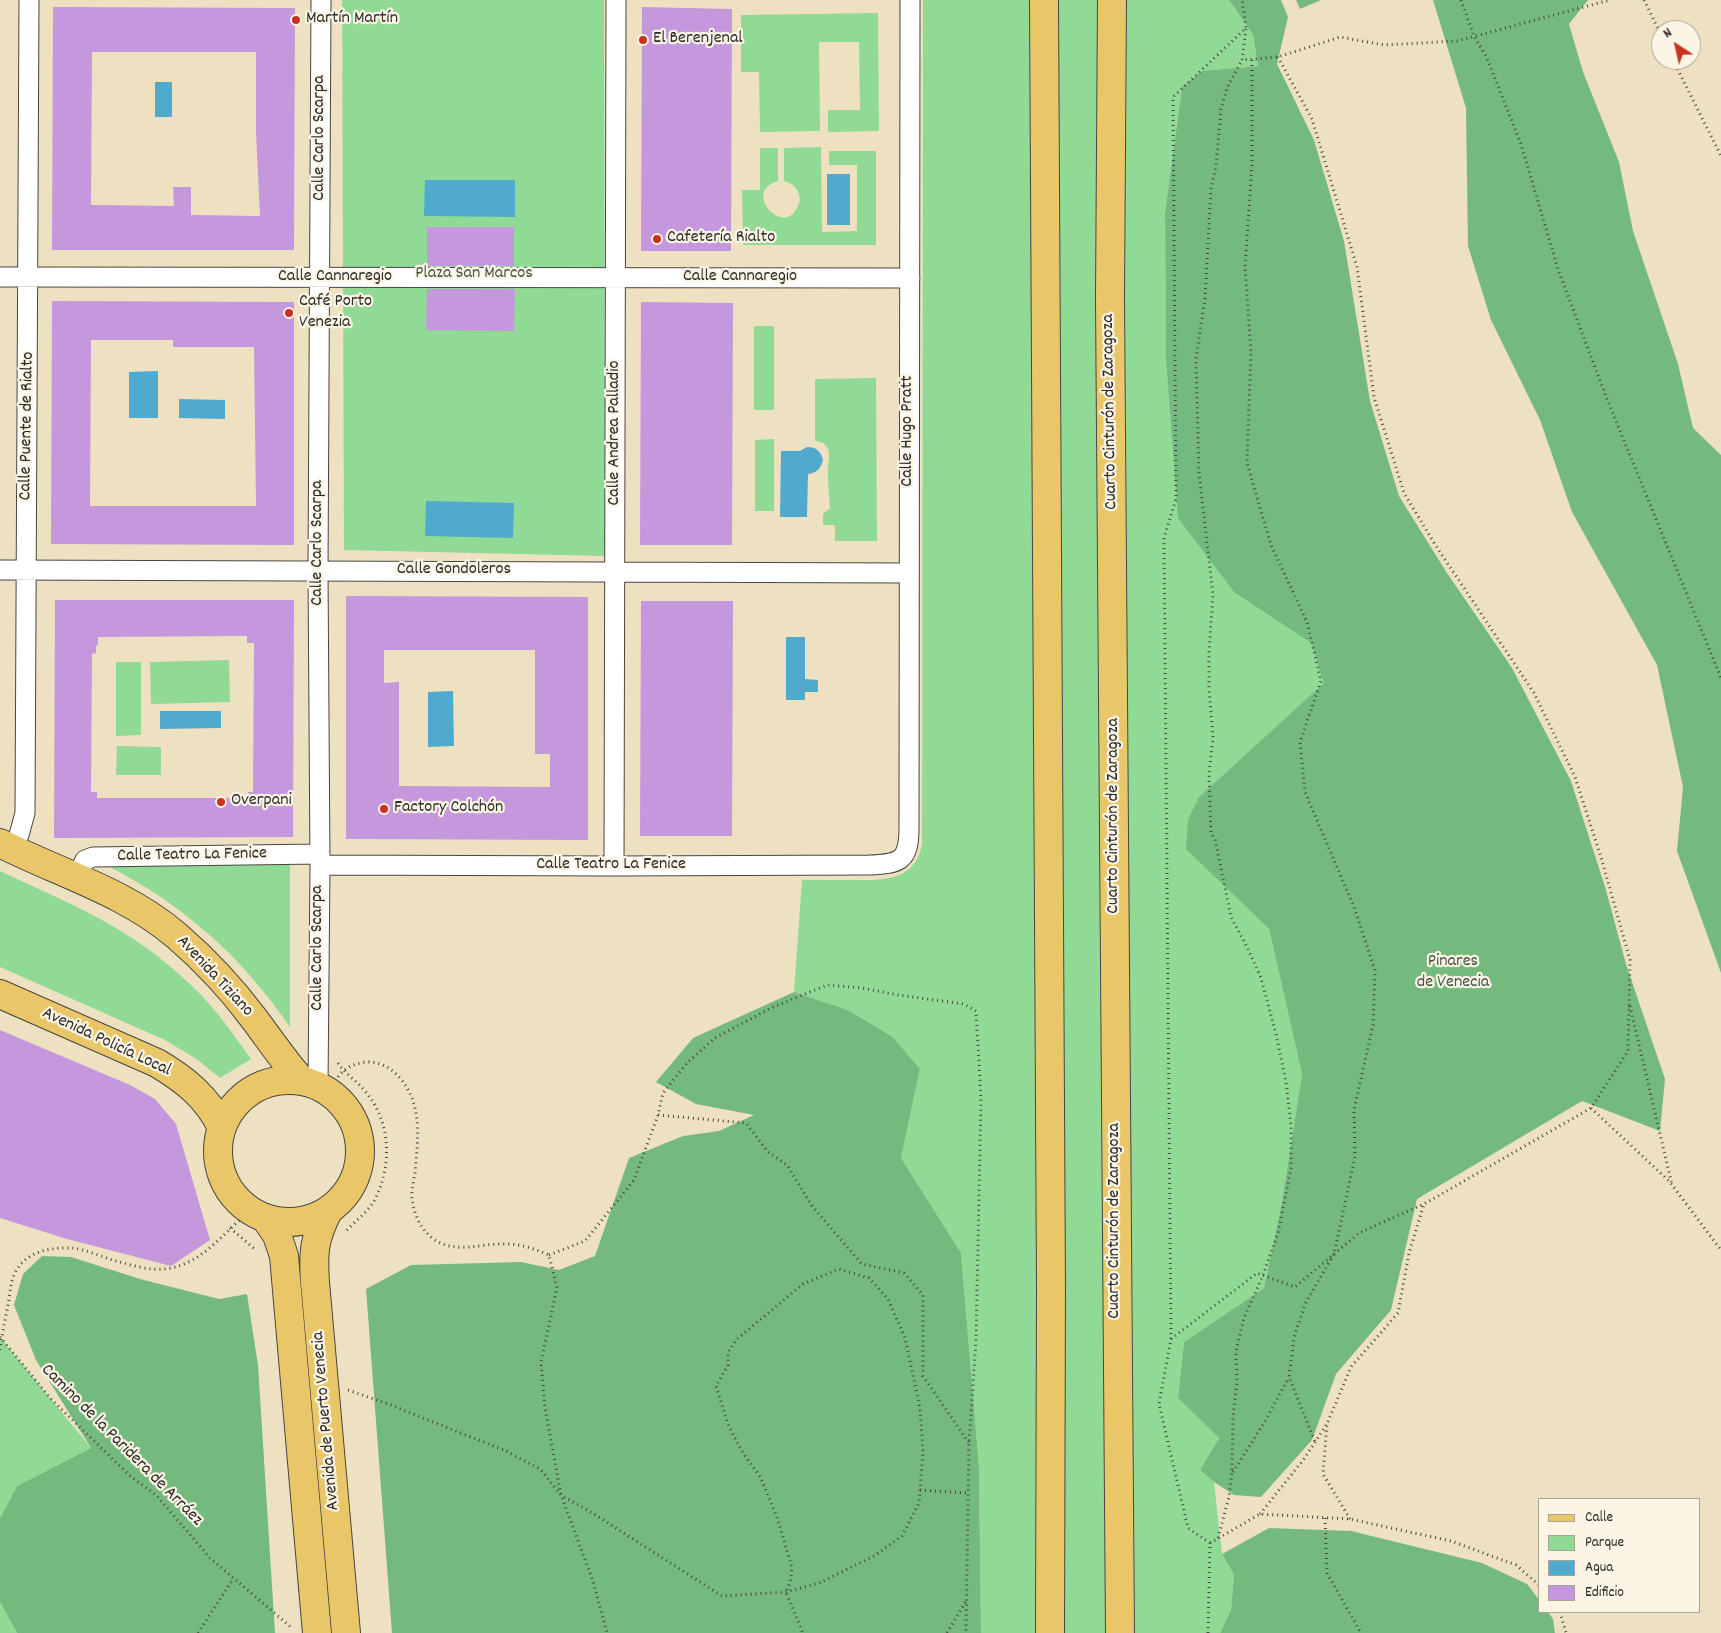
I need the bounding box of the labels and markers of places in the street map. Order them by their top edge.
place label: Martín Martín [306,9,398,31]
marker: Martín Martín [290,14,302,26]
place label: El Berenjenal [653,29,743,51]
marker: El Berenjenal [637,34,649,46]
place label: Cafetería Rialto [667,228,775,250]
marker: Cafetería Rialto [651,233,663,245]
place label: Café Porto Venezia [299,292,372,334]
marker: Café Porto Venezia [283,307,295,319]
place label: Overpani [231,791,292,813]
marker: Overpani [215,796,227,808]
place label: Factory Colchón [394,798,503,820]
marker: Factory Colchón [378,803,390,815]

